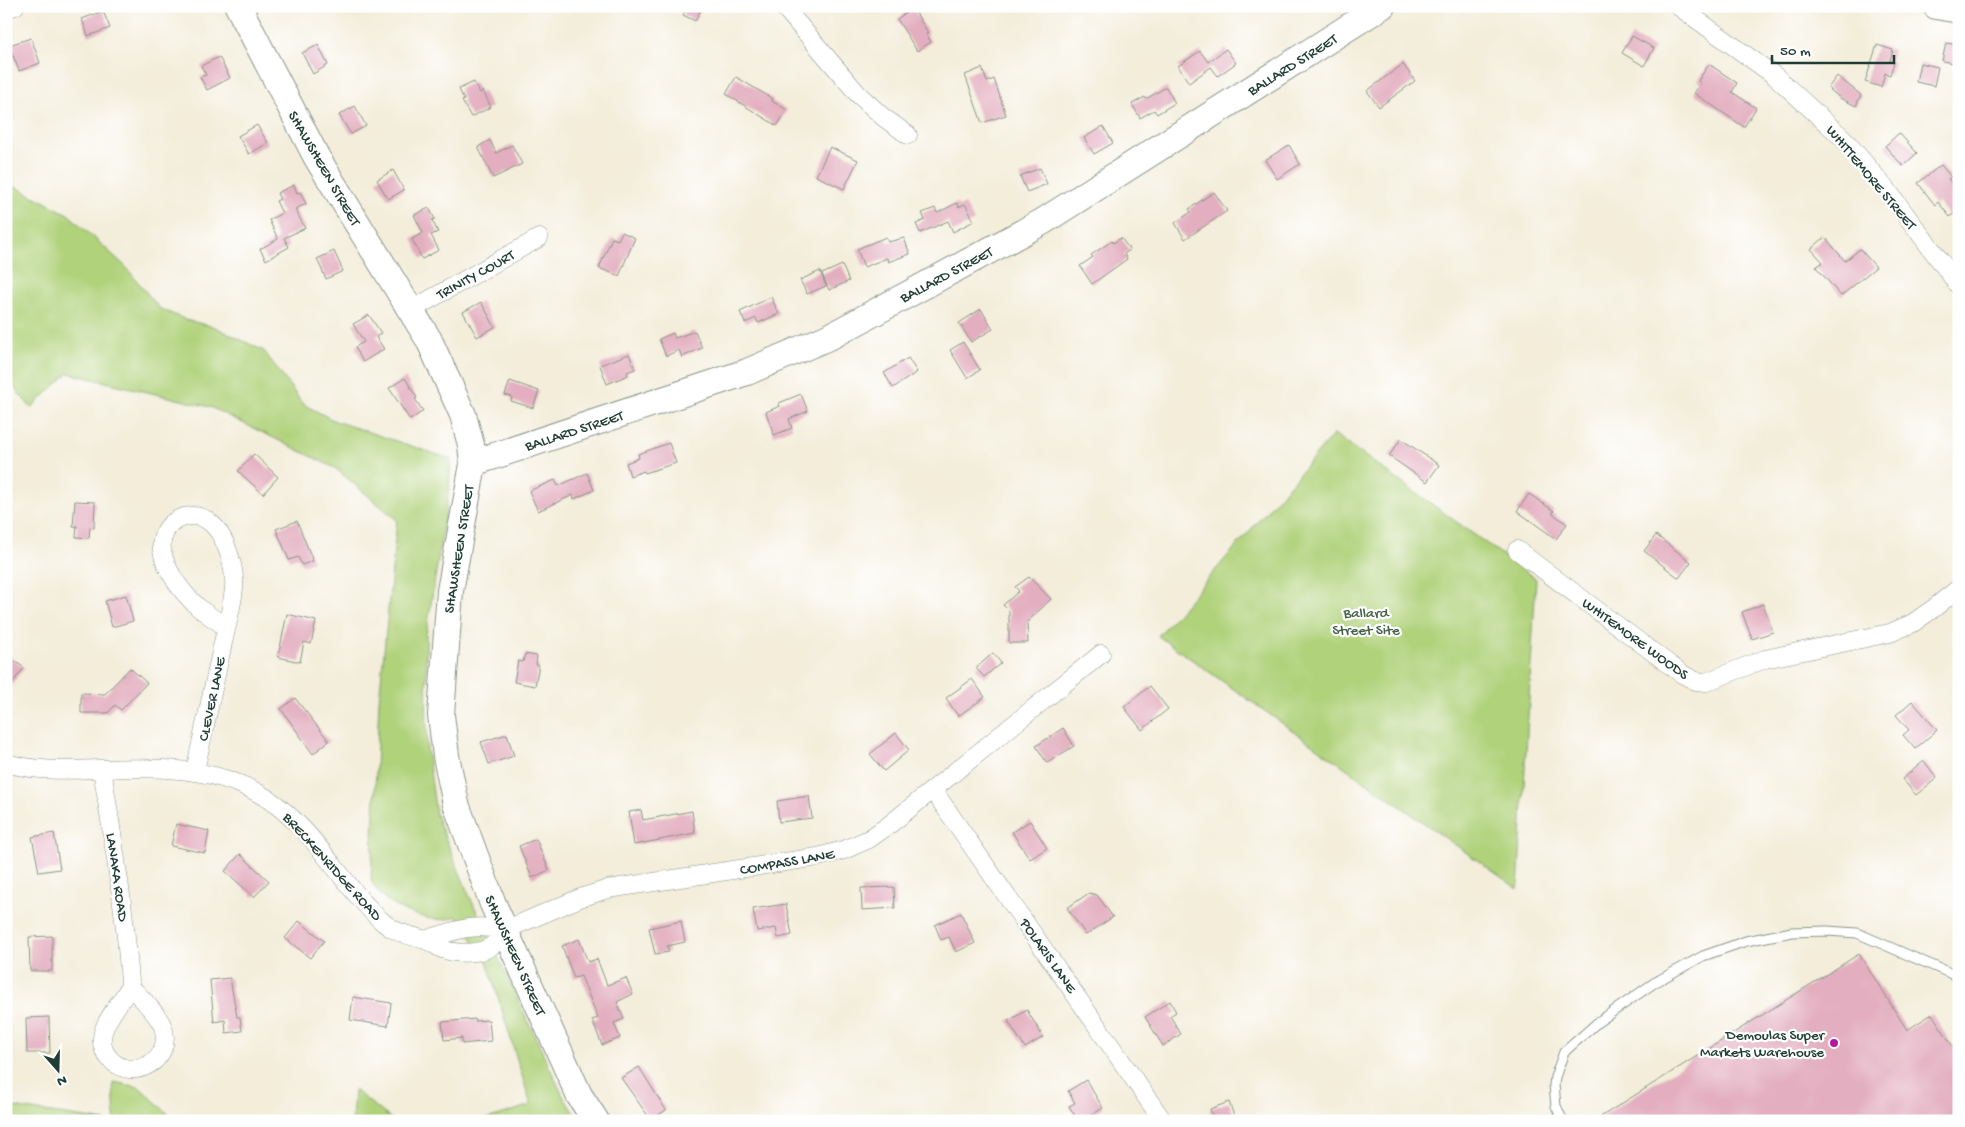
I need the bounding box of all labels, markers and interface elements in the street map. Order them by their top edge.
street label: BALLARD STREET [1244,30,1342,101]
scale bar [1772,32,1895,64]
text: 50 m [1780,43,1811,61]
street label: SHAWSHEEN STREET [283,108,364,231]
street label: WHITTEMORE STREET [1821,122,1920,235]
street label: BALLARD STREET [897,243,998,308]
street label: TRINITY COURT [433,246,519,305]
street label: BALLARD STREET [522,407,627,457]
street label: SHAWSHEEN STREET [441,483,479,615]
street label: WHITEMORE WOODS [1578,595,1692,684]
park label: Ballard Street Site [1332,605,1400,640]
street label: CLEVER LANE [195,655,231,743]
street label: BRECKENRIDGE ROAD [277,809,385,925]
street label: LANAKA ROAD [101,832,131,923]
street label: COMPASS LANE [739,846,837,880]
street label: SHAWSHEEN STREET [480,893,549,1020]
street label: POLARIS LANE [1014,914,1080,998]
place label: Demoulas Super Markets Warehouse [1700,1027,1826,1062]
marker: Demoulas Super Markets Warehouse [1828,1037,1840,1049]
north arrow [32,1044,82,1094]
text: N [54,1070,69,1089]

